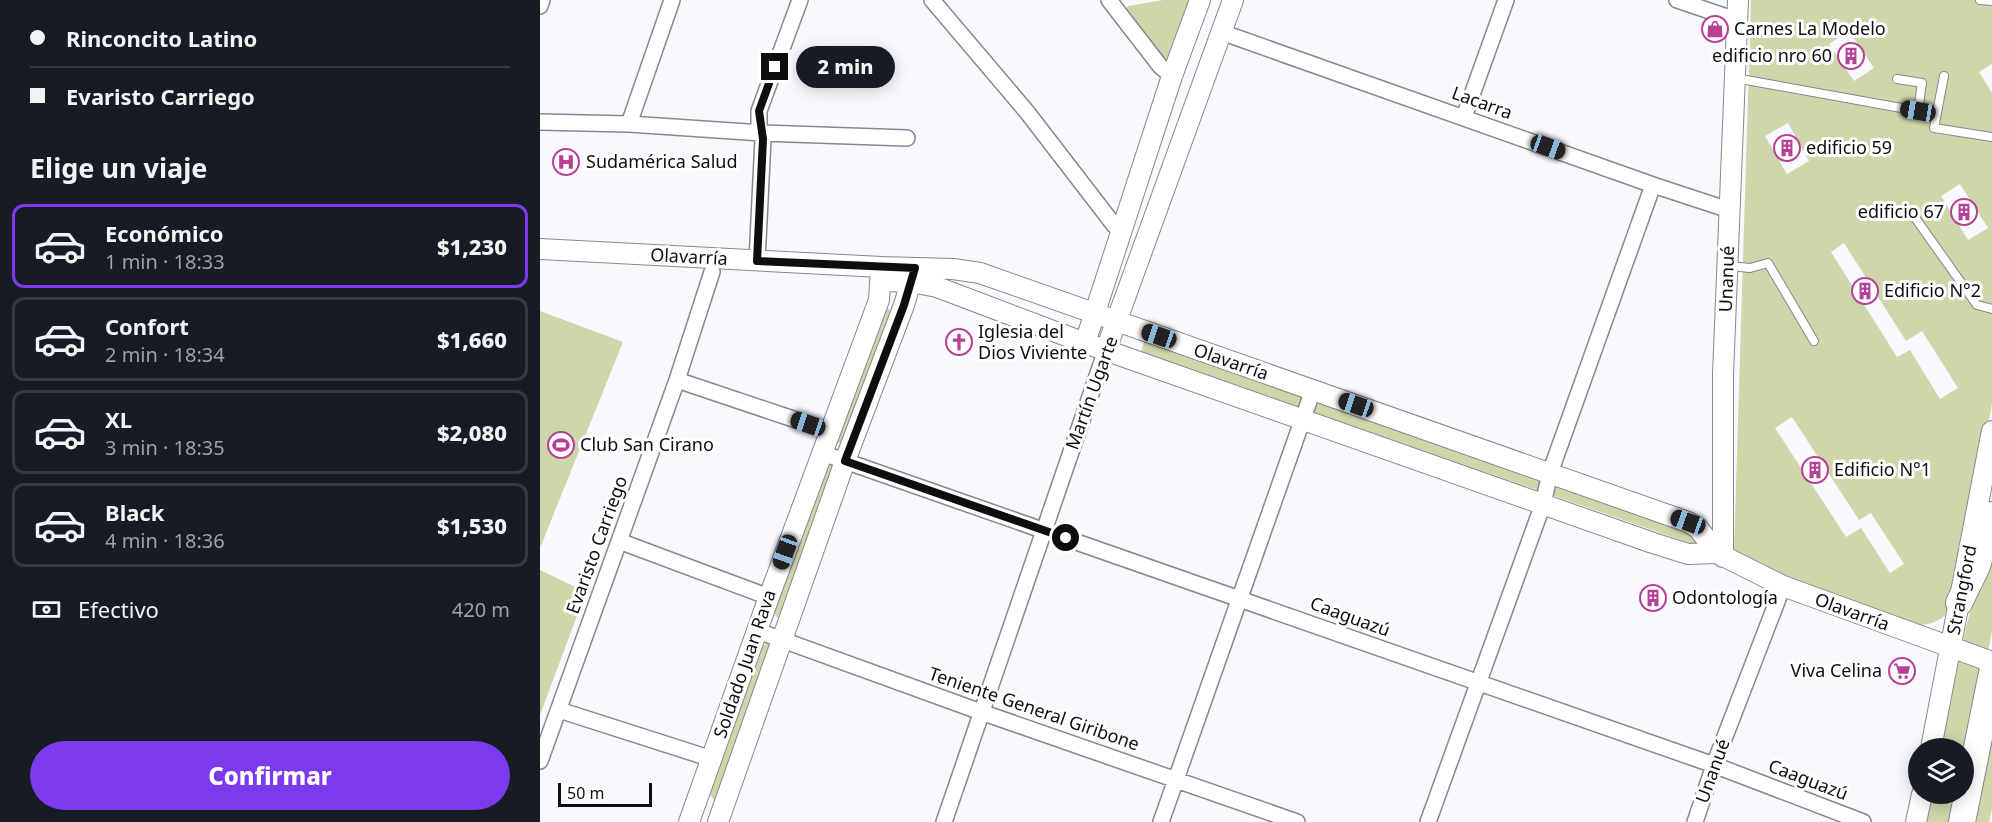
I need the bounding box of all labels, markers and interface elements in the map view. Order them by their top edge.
shop icon: Carnes La Modelo [1700,14,1730,44]
place label: Carnes La Modelo [1734,16,1886,40]
text: Rinconcito Latino [66,23,257,53]
building icon: edificio nro 60 [1836,41,1866,71]
place label: edificio nro 60 [1712,43,1832,67]
callout: 2 min [796,46,895,88]
route end [761,53,788,80]
text: 2 min [818,53,873,80]
street label: Lacarra [1449,80,1516,124]
text: Evaristo Carriego [66,81,255,111]
car [1899,99,1937,123]
car [1528,132,1568,162]
building icon: edificio 59 [1772,133,1802,163]
place label: edificio 59 [1806,135,1892,159]
hospital icon: Sudamérica Salud [551,147,581,177]
text: Elige un viaje [30,149,207,186]
place label: Sudamérica Salud [586,149,737,173]
building icon: edificio 67 [1949,197,1979,227]
place label: edificio 67 [1858,199,1944,223]
text: Económico [105,218,224,248]
icon: car [33,219,87,273]
text: $1,230 [437,231,507,261]
street label: Olavarría [650,242,728,270]
street label: Unanué [1713,245,1739,313]
text: 1 min · 18:33 [105,248,225,275]
building icon: Edificio N°2 [1850,276,1880,306]
place label: Edificio N°2 [1884,278,1981,302]
text: Confort [105,311,189,341]
icon: car [33,312,87,366]
place label: Iglesia del Dios Viviente [978,319,1087,364]
car [1139,322,1179,350]
text: $1,660 [437,324,507,354]
church icon: Iglesia del Dios Viviente [944,327,974,357]
street label: Martín Ugarte [1059,333,1123,453]
street label: Olavarría [1191,337,1272,385]
text: 2 min · 18:34 [105,341,225,368]
car [1336,391,1376,419]
text: XL [105,404,132,434]
icon: car [33,405,87,459]
car [788,410,828,438]
text: $2,080 [437,417,507,447]
sports icon: Club San Cirano [546,430,576,460]
place label: Club San Cirano [580,432,714,456]
text: 3 min · 18:35 [105,434,225,461]
building icon: Edificio N°1 [1800,455,1830,485]
place label: Edificio N°1 [1834,457,1931,481]
street label: Evaristo Carriego [560,472,632,617]
text: Black [105,497,164,527]
icon: car [33,498,87,552]
car [1668,507,1708,537]
text: $1,530 [437,510,507,540]
route start [1052,524,1079,551]
text: 4 min · 18:36 [105,527,225,554]
car [770,532,800,572]
street label: Strangford [1941,543,1981,637]
building icon: Odontología [1638,583,1668,613]
place label: Odontología [1672,585,1778,609]
street label: Soldado Juan Rava [707,586,781,741]
street label: Olavarría [1812,587,1893,636]
street label: Caaguazú [1307,591,1394,642]
icon: cash [30,593,63,626]
text: Efectivo [78,594,159,624]
text: 420 m [452,596,510,623]
supermarket icon: Viva Celina [1887,656,1917,686]
place label: Viva Celina [1791,658,1882,682]
street label: Teniente General Giribone [926,661,1143,755]
street label: Unanué [1689,735,1735,806]
map controls [1908,738,1974,804]
button: layers [1908,738,1974,804]
button: Confirmar [30,741,510,810]
street label: Caaguazú [1765,753,1852,805]
scale bar [558,780,652,808]
text: 50 m [567,782,604,804]

